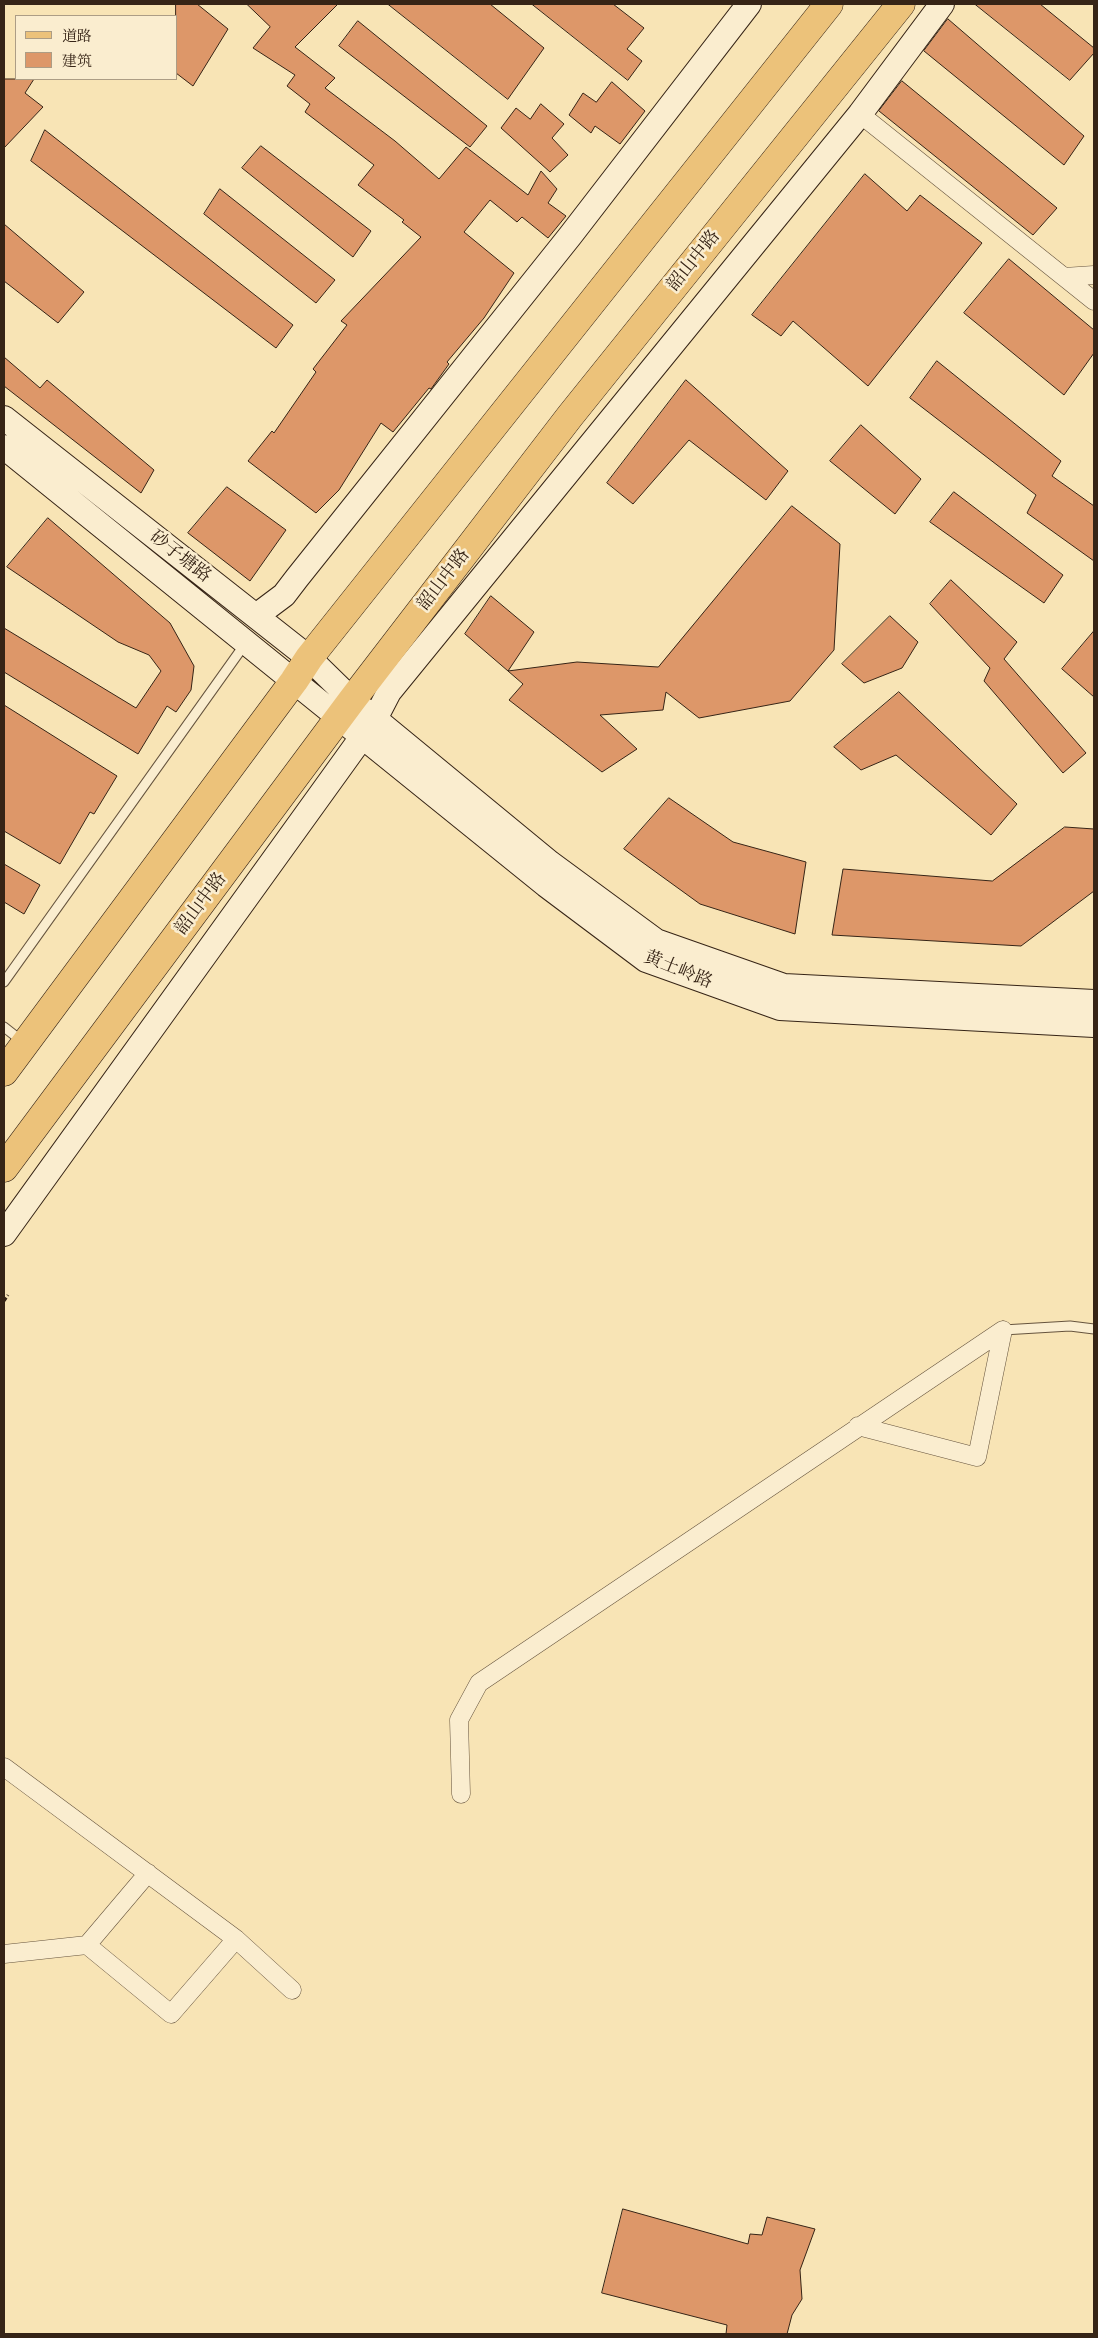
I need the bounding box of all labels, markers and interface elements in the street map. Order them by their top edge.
legend [15,15,178,80]
text: 道路 [62,27,92,45]
text: 建筑 [62,52,92,70]
street label: 韶山中路 [663,226,725,296]
street label: 砂子塘路 [145,526,215,588]
street label: 韶山中路 [413,545,475,615]
street label: 韶山中路 [171,869,231,939]
street label: 黄土岭路 [641,947,715,993]

